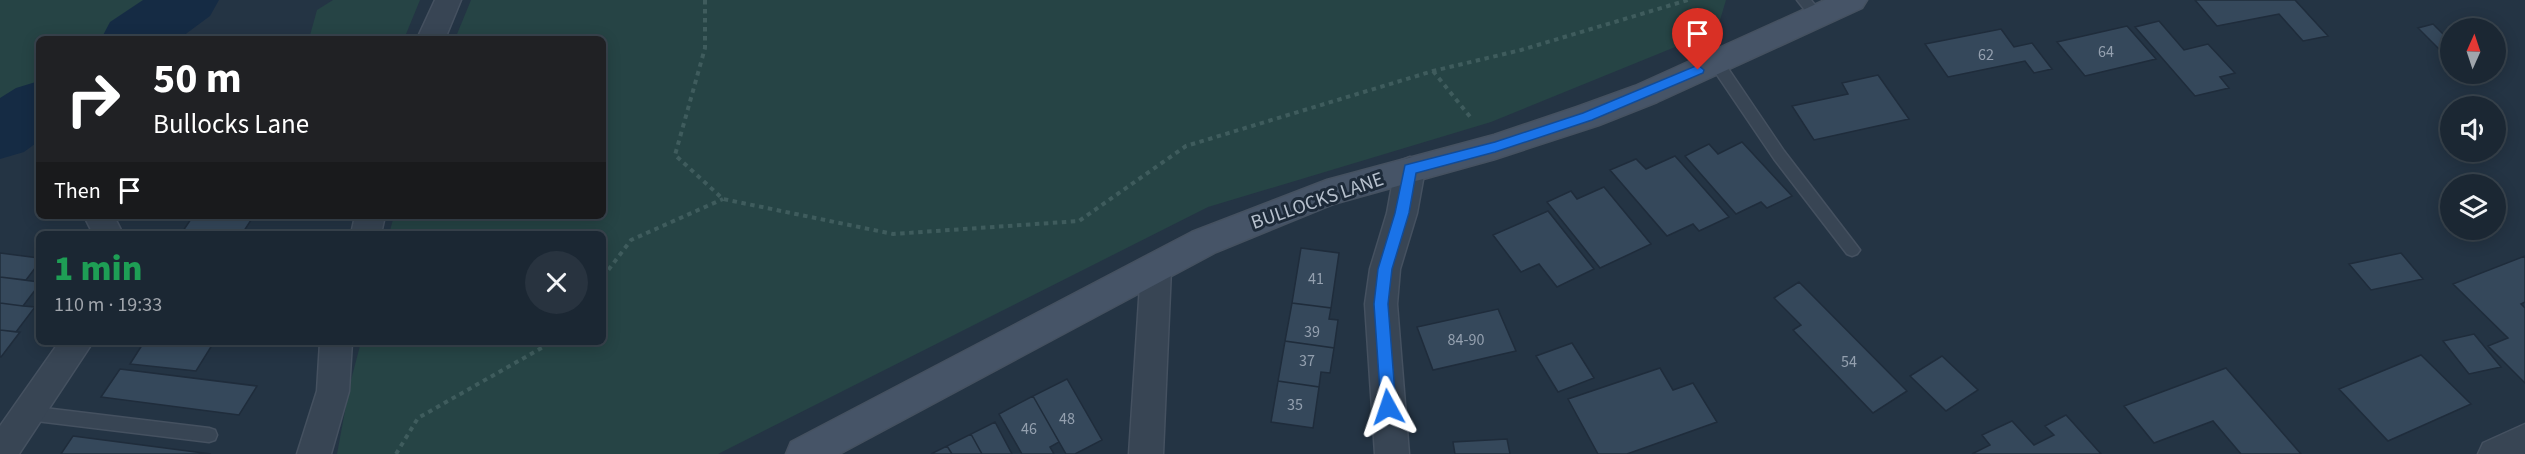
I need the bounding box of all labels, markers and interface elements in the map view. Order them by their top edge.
pin [1672,8,1723,70]
icon: arrive [1681,17,1714,50]
north arrow [2440,18,2506,84]
map controls [2440,18,2506,240]
house number: 64 [2098,41,2114,63]
house number: 62 [1978,44,1994,66]
text: 50 m [153,49,242,109]
icon: right [54,60,132,138]
button: sound [2440,96,2506,162]
text: Bullocks Lane [153,105,309,144]
street label: BULLOCKS LANE [1247,165,1387,237]
icon: arrive [113,174,146,207]
button: layers [2440,174,2506,240]
text: Then [54,175,101,207]
text: 1 min [54,243,142,294]
button: close [525,251,588,314]
house number: 41 [1308,268,1324,290]
text: 110 m · 19:33 [54,291,162,319]
house number: 39 [1304,321,1320,343]
house number: 84-90 [1448,329,1484,351]
house number: 37 [1299,350,1315,372]
house number: 54 [1841,351,1857,373]
position arrow [1356,375,1420,439]
house number: 35 [1287,394,1303,416]
house number: 48 [1059,408,1075,430]
house number: 46 [1021,418,1037,440]

